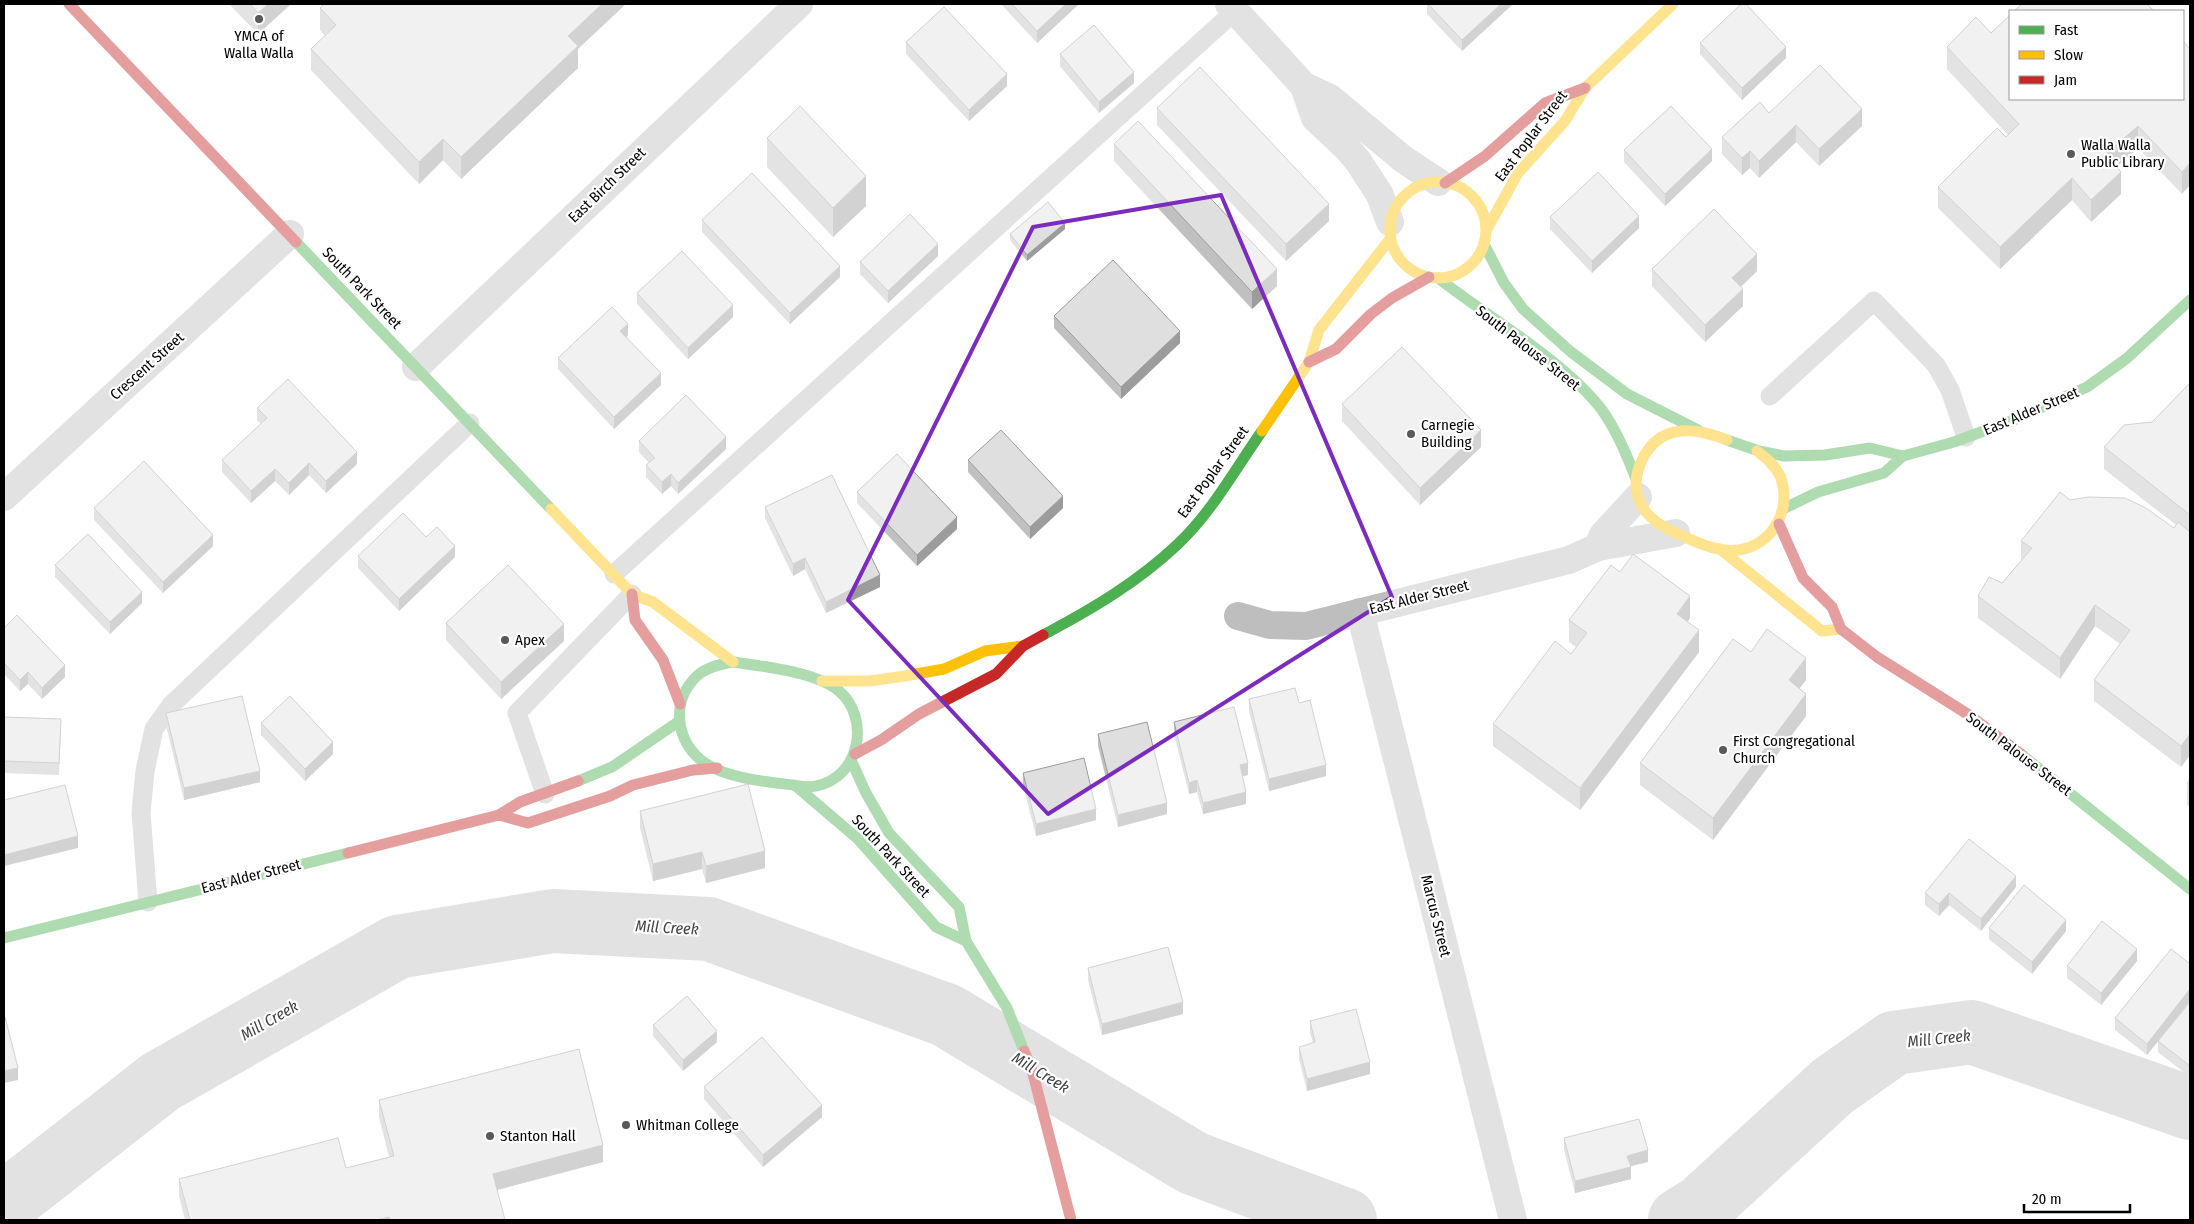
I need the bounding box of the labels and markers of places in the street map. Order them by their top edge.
marker: YMCA of Walla Walla [253,13,265,25]
place label: YMCA of Walla Walla [224,27,294,62]
place label: Walla Walla Public Library [2081,136,2165,171]
marker: Walla Walla Public Library [2065,148,2077,160]
place label: Carnegie Building [1421,416,1475,451]
marker: Carnegie Building [1405,428,1417,440]
place label: Apex [515,631,545,649]
marker: Apex [499,634,511,646]
place label: First Congregational Church [1733,732,1855,767]
marker: First Congregational Church [1717,744,1729,756]
place label: Whitman College [636,1116,739,1134]
marker: Whitman College [620,1119,632,1131]
place label: Stanton Hall [500,1127,576,1145]
marker: Stanton Hall [484,1130,496,1142]

